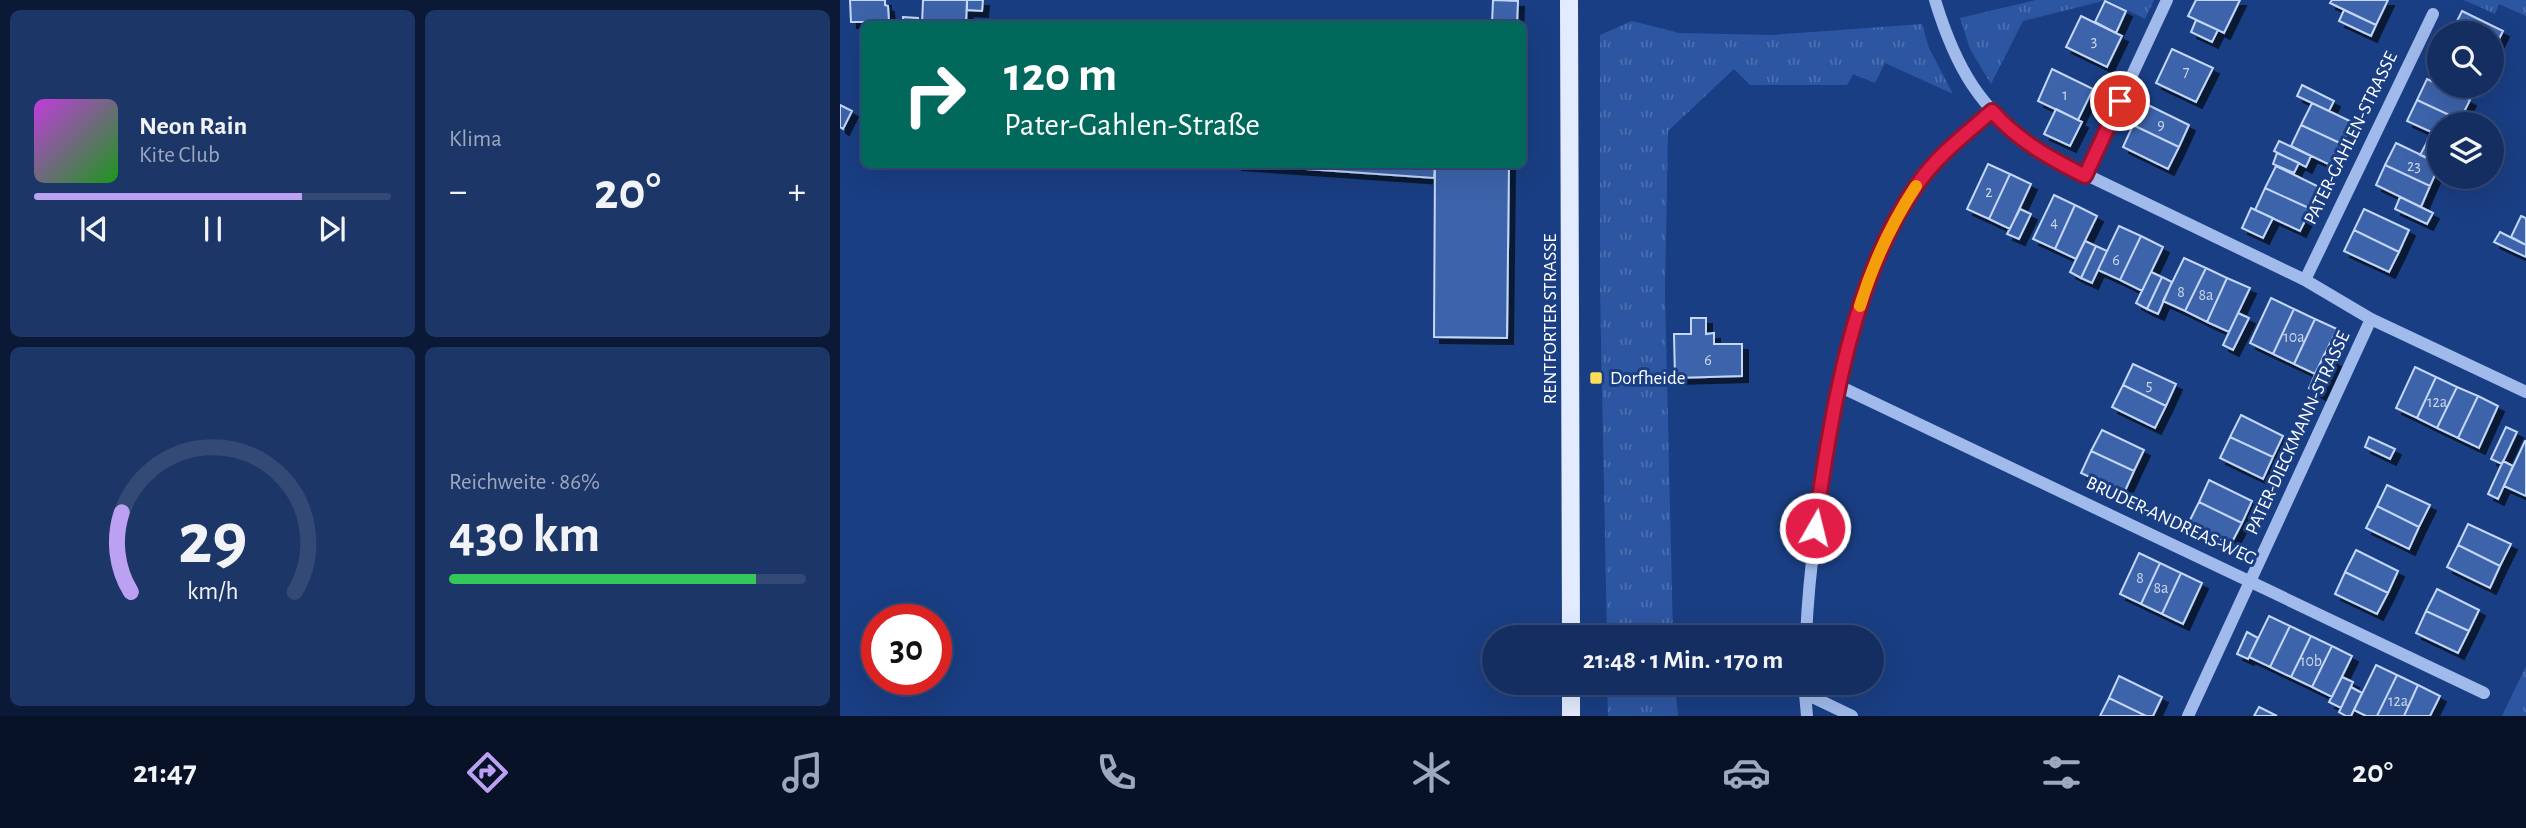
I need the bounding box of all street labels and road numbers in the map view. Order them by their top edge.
street label: PATER-GAHLEN-STRASSE [2301,49,2401,227]
street label: RENTFORTER STRASSE [1541,234,1560,404]
street label: PATER-DIECKMANN-STRASSE [2242,328,2354,538]
street label: BRUDER-ANDREAS-WEG [2083,473,2259,569]

